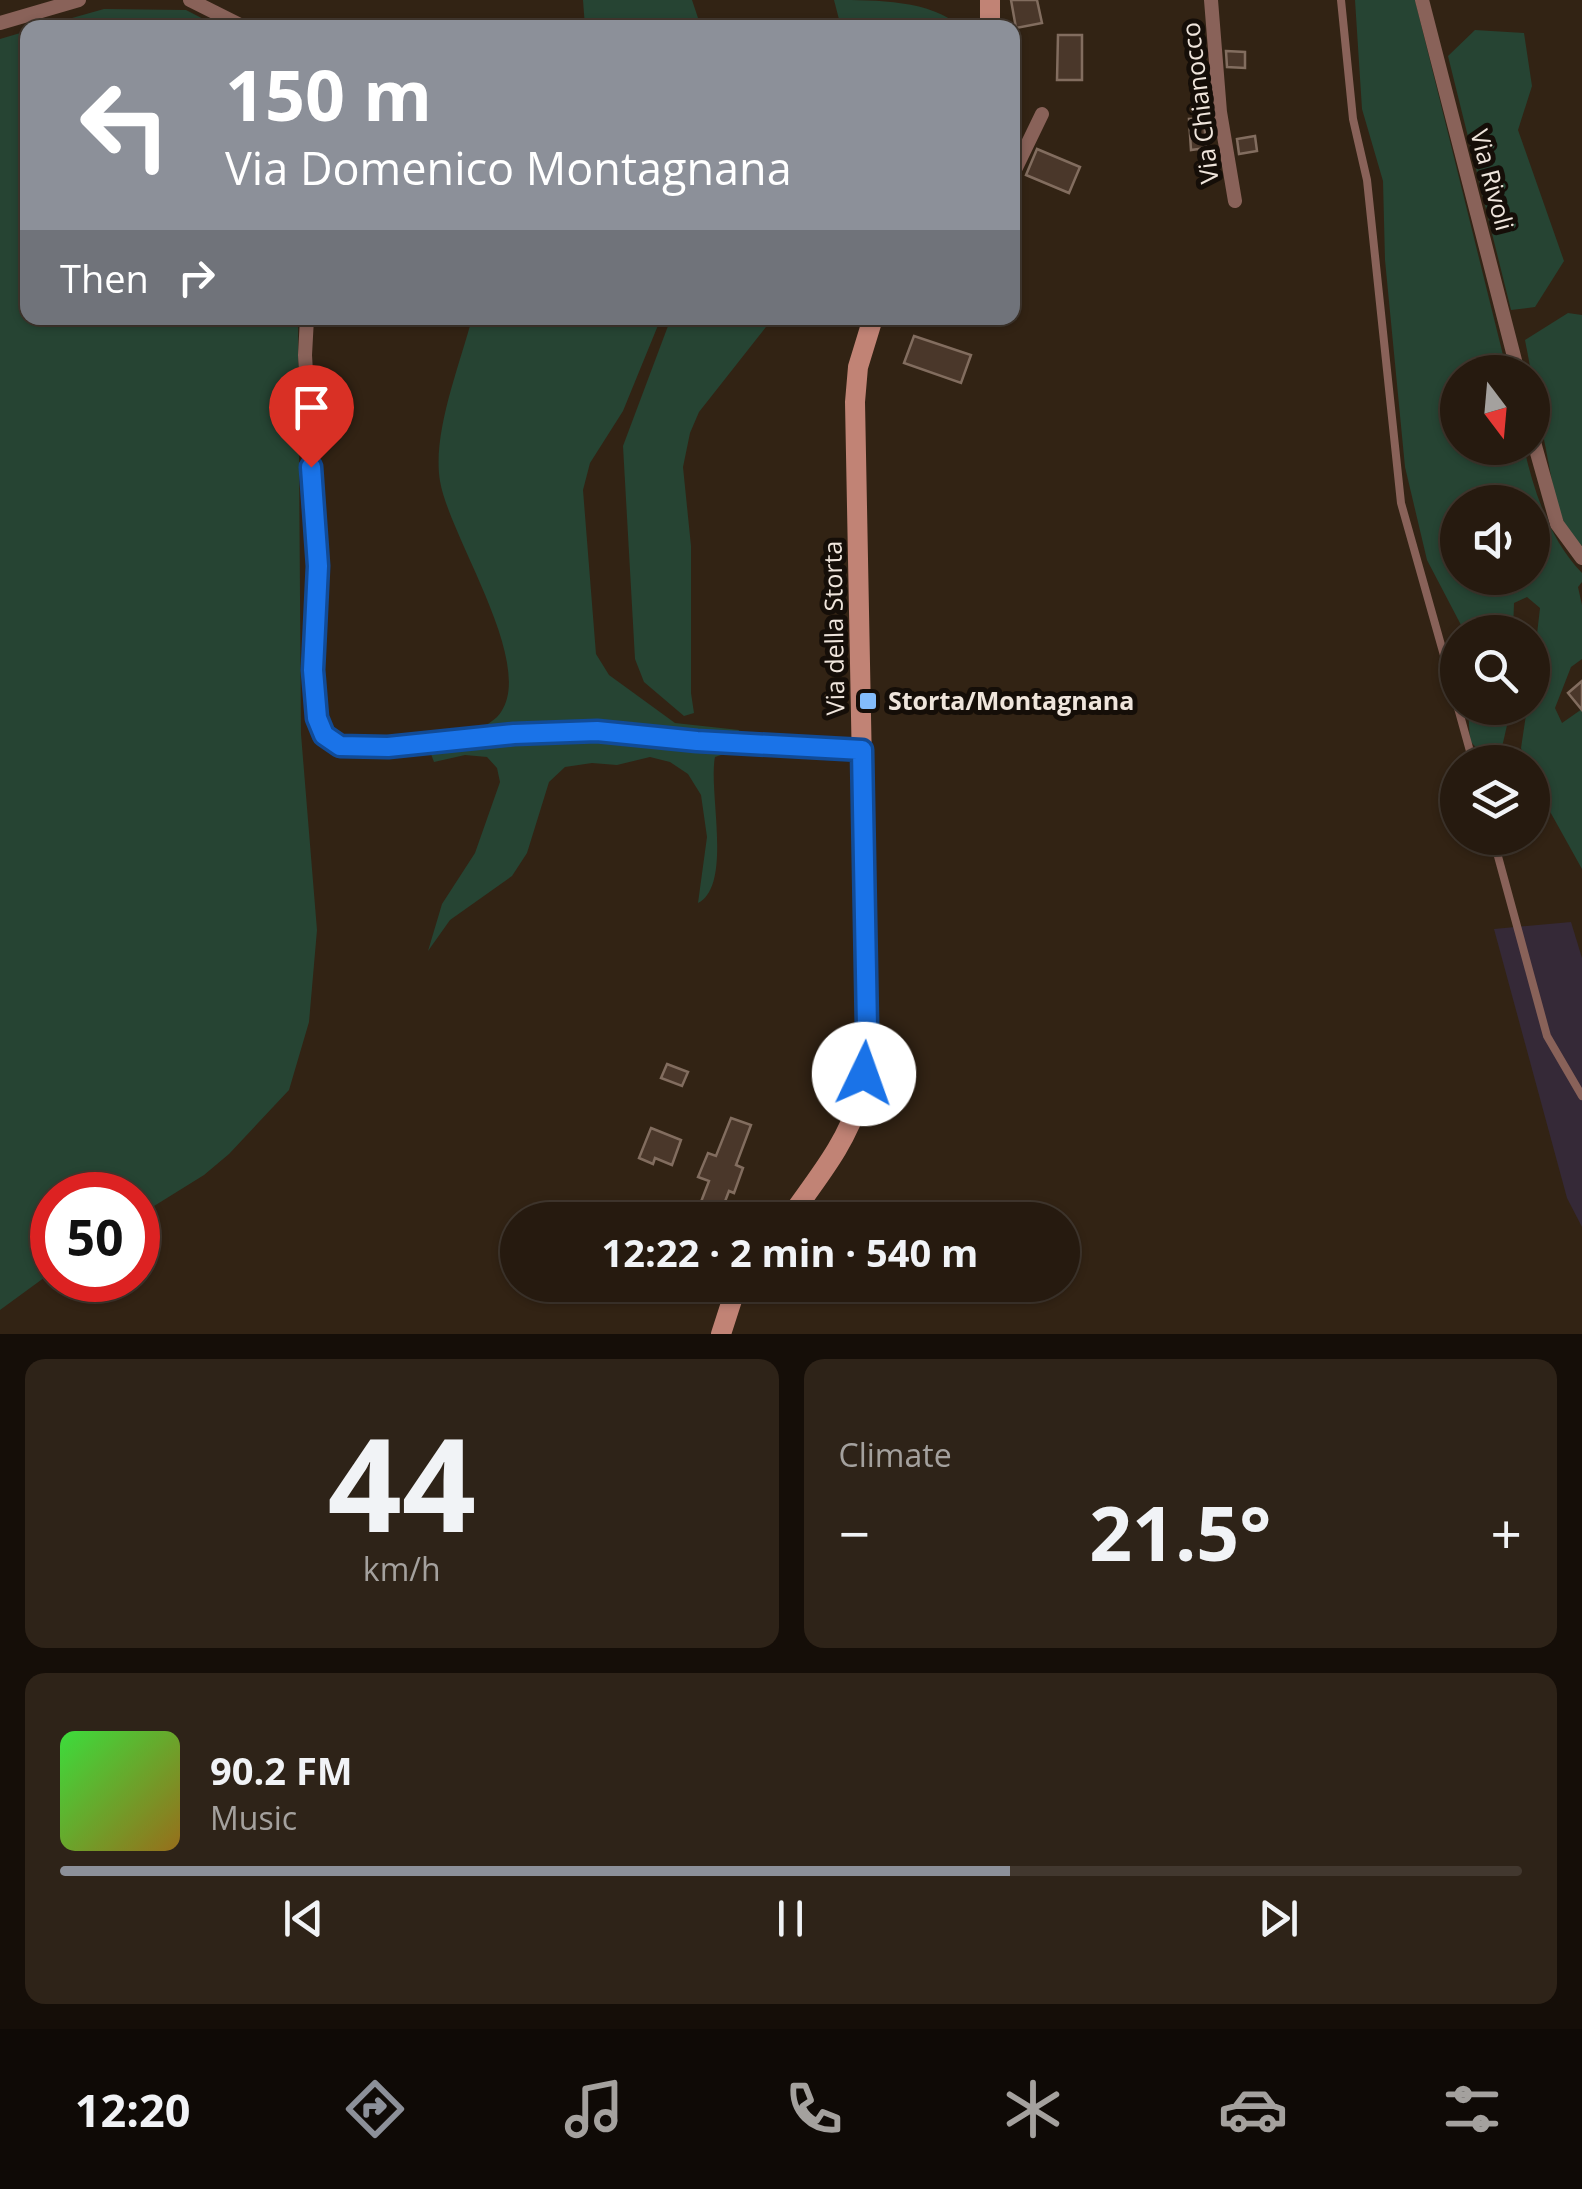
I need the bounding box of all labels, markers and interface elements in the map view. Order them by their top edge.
street label: Via Chianocco [1172,21,1226,186]
text: 150 m [225,46,432,142]
icon: left [60,60,190,190]
street label: Via Rivoli [1463,125,1523,234]
text: Via Domenico Montagnana [225,137,792,198]
icon: right [169,250,224,305]
text: Then [60,252,149,304]
north arrow [1440,355,1550,465]
map controls [1440,355,1550,855]
pin [269,365,354,468]
icon: arrive [284,380,339,435]
button: sound [1440,485,1550,595]
street label: Via della Storta [814,540,852,716]
button: search [1440,615,1550,725]
place label: Storta/Montagnana [888,683,1134,717]
marker: Storta/Montagnana [857,690,879,712]
button: layers [1440,745,1550,855]
position arrow [812,1022,916,1126]
speed limit sign: 50 [30,1172,160,1302]
text: 12:22 · 2 min · 540 m [602,1226,978,1278]
text: 44 [327,1393,476,1570]
text: Climate [839,1433,952,1476]
text: 21.5° [1089,1481,1271,1583]
text: − [839,1495,870,1570]
text: + [1491,1495,1522,1570]
text: km/h [363,1547,441,1590]
text: 90.2 FM [210,1744,353,1796]
text: Music [210,1796,297,1839]
icon: previous [276,1891,331,1946]
icon: pause [763,1891,818,1946]
icon: next [1251,1891,1306,1946]
icon: directions [340,2074,410,2144]
icon: music [559,2074,629,2144]
icon: phone [779,2074,849,2144]
icon: climate [998,2074,1068,2144]
icon: car [1218,2074,1288,2144]
icon: filters [1437,2074,1507,2144]
text: 12:20 [75,2079,190,2140]

